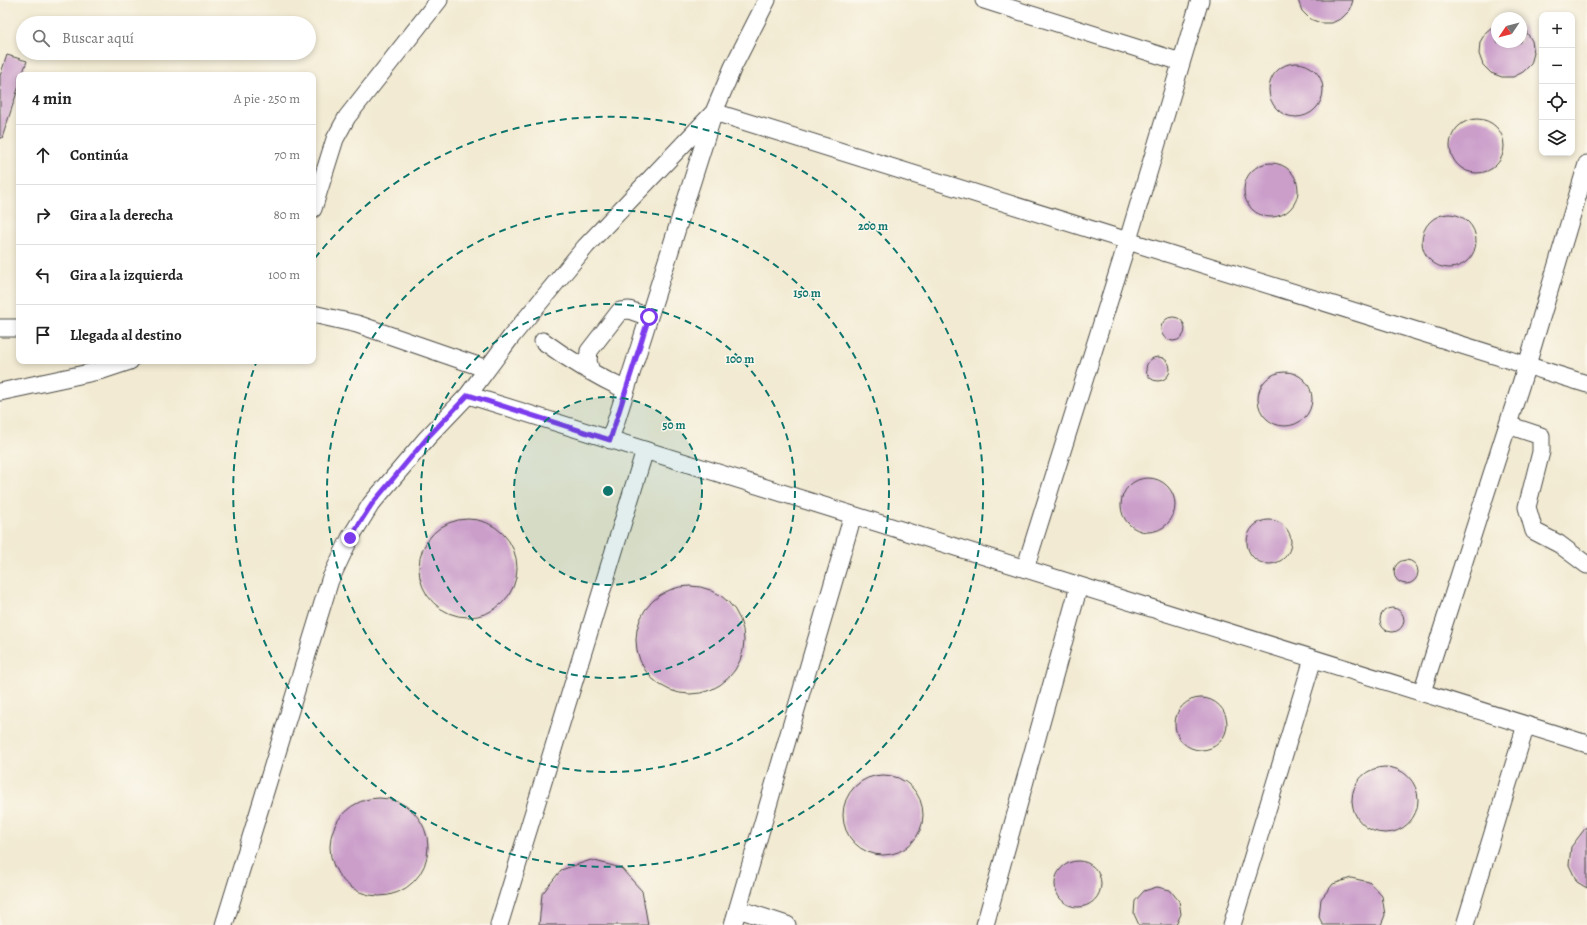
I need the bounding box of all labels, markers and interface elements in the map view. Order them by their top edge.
north arrow [1491,12,1527,48]
map controls [1539,12,1575,156]
button: + [1539,12,1575,48]
search box [16,16,316,60]
icon: search [30,27,52,49]
text: Buscar aquí [62,28,134,48]
button: − [1539,48,1575,84]
button: locate [1539,84,1575,120]
text: 4 min [32,87,72,110]
text: A pie · 250 m [234,90,300,107]
button: layers [1539,120,1575,156]
icon: ahead [32,144,54,166]
text: Continúa [70,145,128,165]
text: 70 m [274,146,300,163]
icon: right [32,204,54,226]
text: Gira a la derecha [70,205,173,225]
text: 80 m [273,206,300,223]
text: 200 m [858,218,888,234]
icon: left [32,264,54,286]
text: Gira a la izquierda [70,265,183,285]
text: 100 m [268,266,300,283]
text: 150 m [793,285,821,301]
route start [640,308,658,326]
icon: arrive [32,324,54,346]
text: Llegada al destino [70,325,182,345]
text: 100 m [726,351,754,367]
text: 50 m [662,417,686,433]
centre of rings [601,484,615,498]
route end [341,529,359,547]

